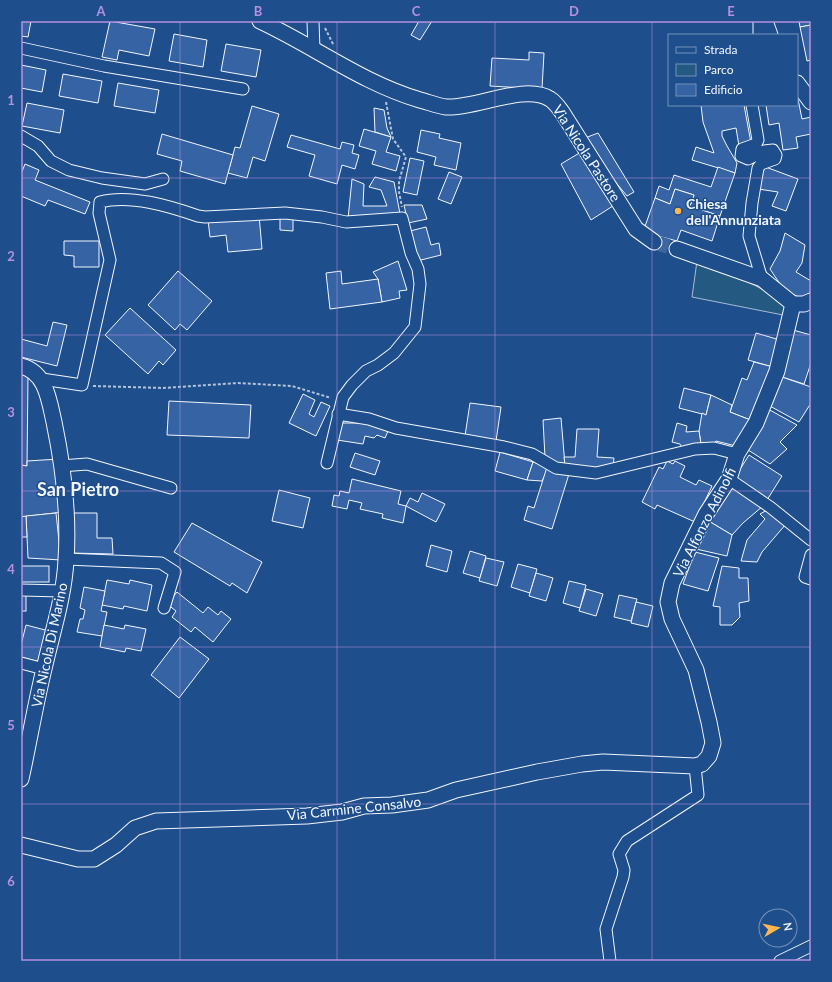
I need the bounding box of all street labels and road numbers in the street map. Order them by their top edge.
street label: Via Nicola Pastore [549,101,625,205]
street label: Via Alfonzo Adinolfi [669,464,739,580]
street label: Via Nicola Di Marino [27,581,71,709]
street label: Via Carmine Consalvo [286,793,422,823]

